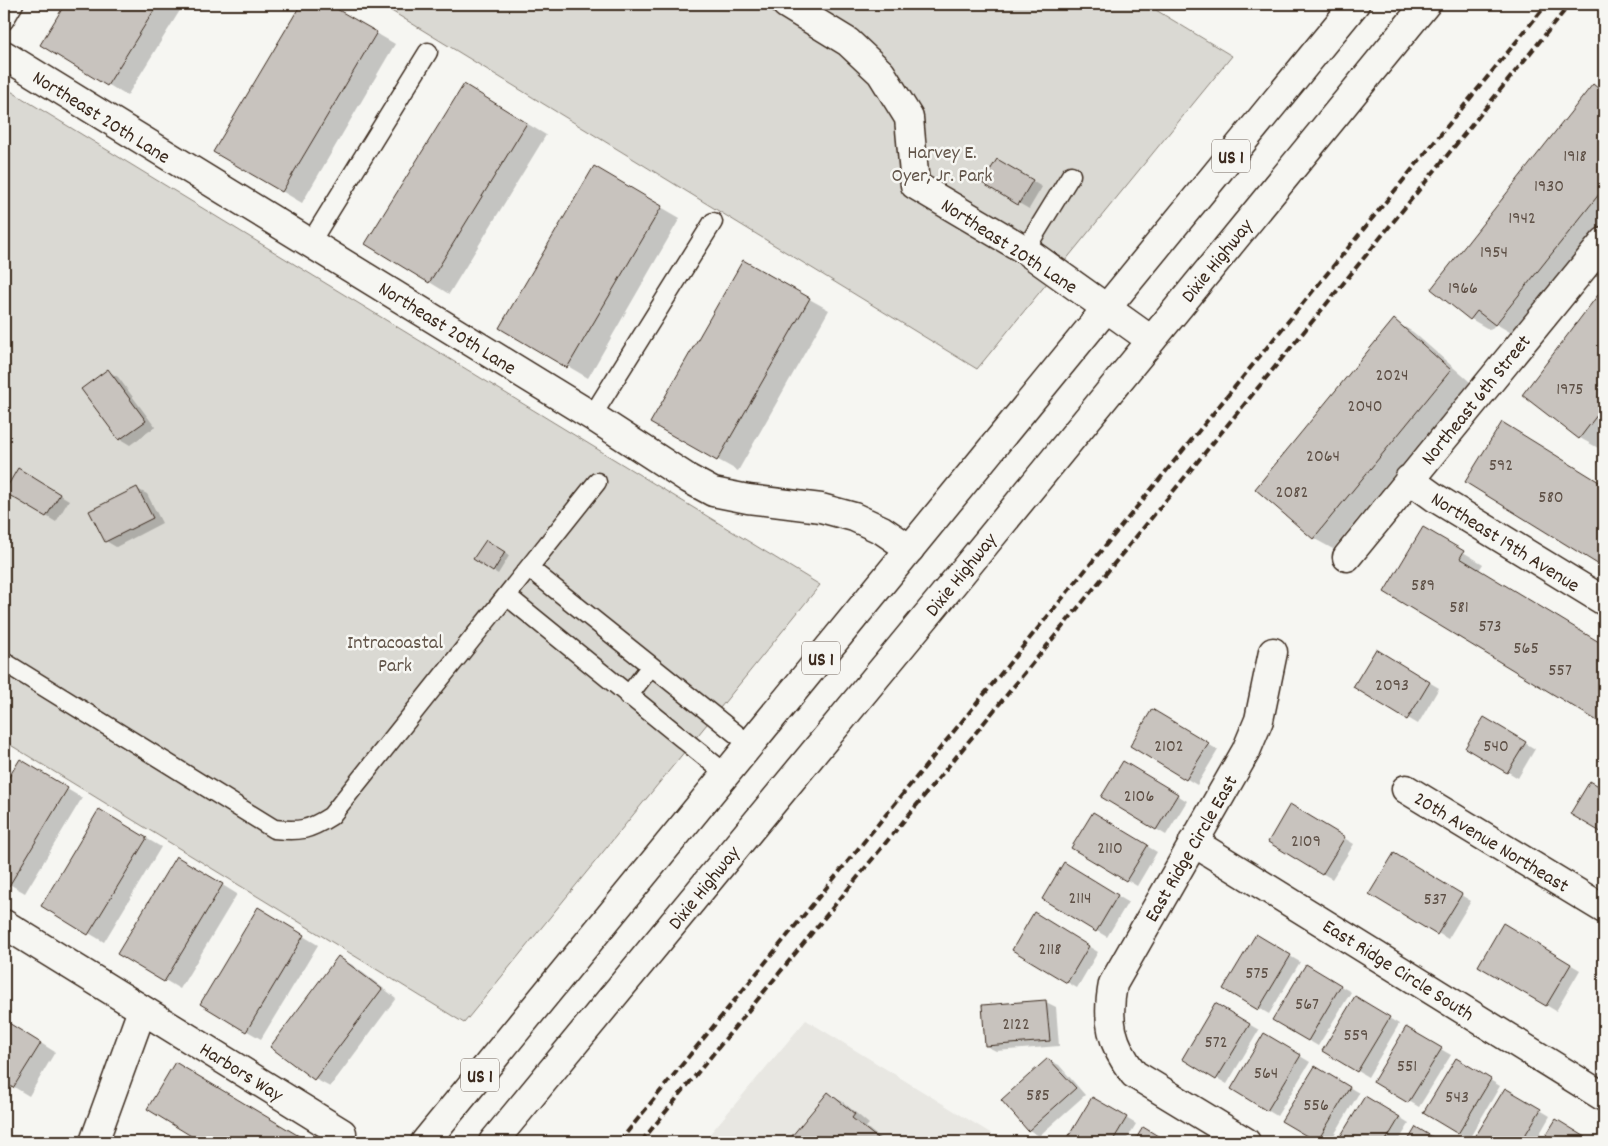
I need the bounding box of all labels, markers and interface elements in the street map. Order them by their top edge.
street label: Northeast 20th Lane [26,65,175,172]
park label: Harvey E. Oyer, Jr. Park [892,140,992,191]
road number: US 1 [1212,140,1250,172]
house number: 1918 [1563,145,1587,170]
house number: 1930 [1534,175,1564,200]
street label: Northeast 20th Lane [935,193,1082,302]
house number: 1942 [1508,207,1536,232]
street label: Dixie Highway [1176,213,1261,310]
house number: 1954 [1480,241,1508,266]
street label: Northeast 20th Lane [372,276,521,383]
house number: 1966 [1448,277,1478,302]
street label: Northeast 6th Street [1416,330,1539,472]
house number: 2024 [1375,364,1409,389]
house number: 1975 [1556,378,1584,403]
house number: 2040 [1348,395,1382,420]
house number: 2064 [1306,445,1340,470]
house number: 592 [1489,454,1513,479]
house number: 2082 [1276,481,1308,506]
street label: Northeast 19th Avenue [1425,486,1584,601]
house number: 580 [1538,486,1564,511]
street label: Dixie Highway [920,527,1005,624]
house number: 589 [1411,574,1435,599]
house number: 581 [1449,596,1469,621]
house number: 573 [1478,615,1502,640]
park label: Intracoastal Park [347,630,443,681]
house number: 565 [1513,637,1539,662]
road number: US 1 [802,641,840,674]
house number: 557 [1548,659,1572,684]
house number: 2093 [1375,674,1409,699]
house number: 2102 [1154,735,1184,760]
house number: 540 [1483,735,1509,760]
street label: East Ridge Circle East [1139,771,1246,928]
house number: 2106 [1124,785,1154,810]
street label: 20th Avenue Northeast [1407,786,1573,901]
house number: 2109 [1291,830,1321,855]
house number: 2110 [1097,837,1123,862]
street label: Dixie Highway [663,840,748,937]
house number: 2114 [1068,887,1092,912]
house number: 537 [1423,888,1447,913]
street label: East Ridge Circle South [1316,914,1479,1029]
house number: 2118 [1039,938,1061,963]
house number: 575 [1245,962,1269,987]
house number: 567 [1295,993,1319,1018]
house number: 2122 [1002,1013,1030,1038]
house number: 559 [1344,1024,1368,1049]
house number: 572 [1204,1031,1228,1056]
street label: Harbors Way [193,1037,288,1111]
house number: 551 [1397,1055,1417,1080]
road number: US 1 [461,1058,499,1092]
house number: 564 [1254,1062,1278,1087]
house number: 585 [1026,1084,1050,1109]
house number: 543 [1445,1086,1469,1111]
house number: 556 [1303,1094,1329,1119]

